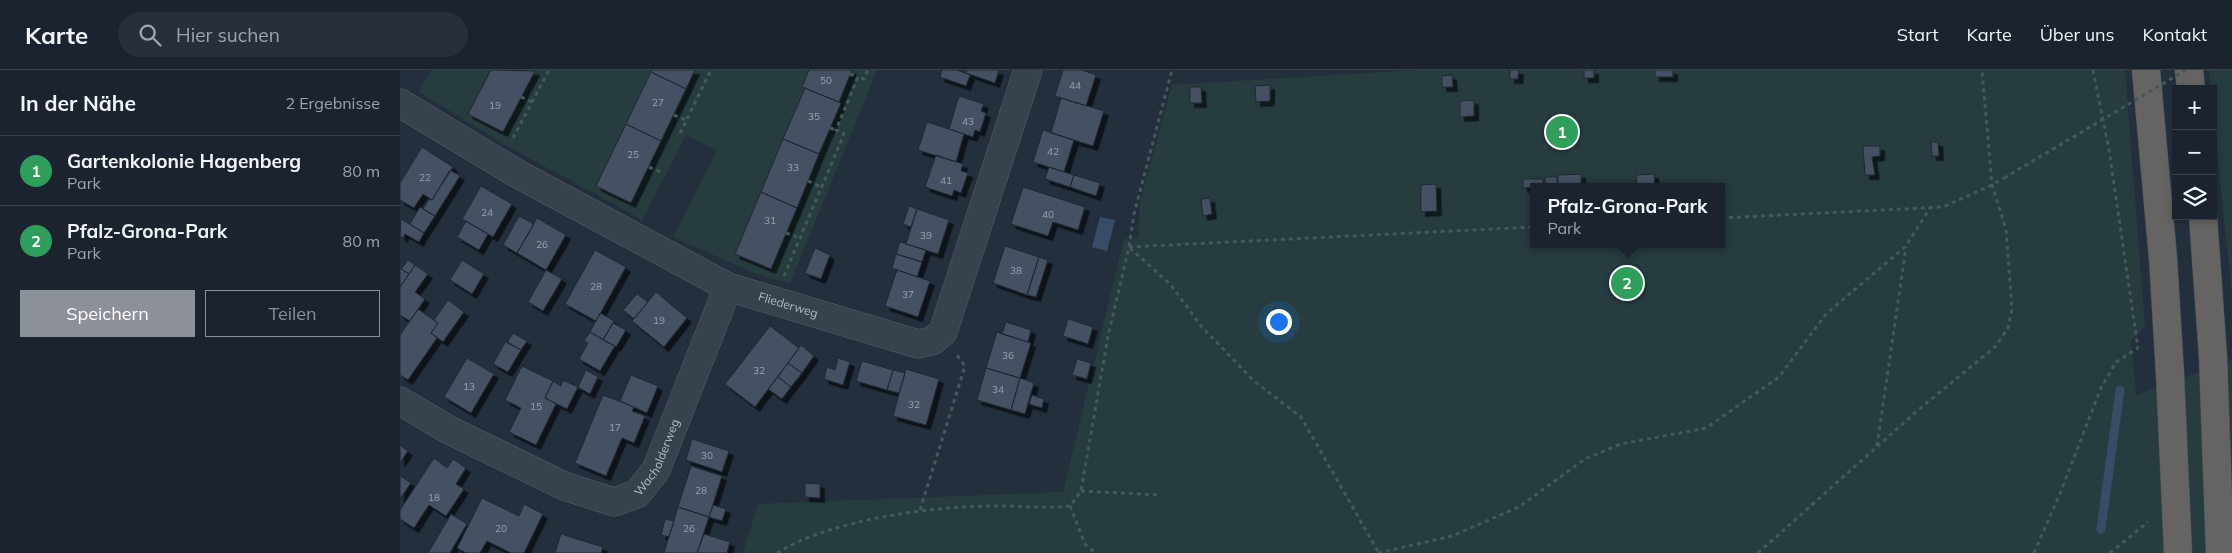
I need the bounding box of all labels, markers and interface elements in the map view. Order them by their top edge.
search box [118,12,468,57]
text: Karte [25,20,88,50]
icon: search [136,21,164,49]
text: Hier suchen [176,23,280,47]
text: Start [1897,23,1938,46]
text: Karte [1966,23,2012,46]
text: Über uns [2040,23,2115,46]
text: Kontakt [2143,23,2207,46]
house number: 50 [820,74,832,87]
house number: 44 [1069,79,1081,92]
map controls [2172,85,2217,220]
button: + [2172,85,2217,130]
text: In der Nähe [20,90,136,116]
text: 2 Ergebnisse [285,93,380,113]
house number: 27 [652,96,664,109]
house number: 19 [489,99,501,112]
house number: 35 [808,110,820,123]
pin: 1 [1546,113,1578,151]
house number: 43 [962,115,974,128]
button: − [2172,130,2217,175]
house number: 42 [1047,145,1059,158]
house number: 25 [627,148,639,161]
text: Gartenkolonie Hagenberg [67,149,301,173]
text: 1 [31,161,41,181]
text: 80 m [343,161,380,181]
house number: 33 [787,161,799,174]
house number: 22 [419,171,431,184]
text: Park [67,173,101,193]
house number: 41 [940,174,952,187]
button: layers [2172,175,2217,220]
popup [1530,183,1725,248]
text: Pfalz-Grona-Park [1547,194,1708,218]
house number: 24 [481,206,493,219]
house number: 40 [1042,208,1054,221]
house number: 31 [764,214,776,227]
text: Park [1547,218,1581,238]
text: Pfalz-Grona-Park [67,219,227,243]
house number: 39 [920,229,932,242]
text: 2 [31,231,41,251]
text: 80 m [343,231,380,251]
house number: 26 [536,238,548,251]
text: Park [67,243,101,263]
house number: 38 [1010,264,1022,277]
pin: 2 [1611,264,1643,302]
house number: 28 [590,280,602,293]
house number: 37 [902,288,914,301]
street label: Fliederweg [757,289,820,321]
button: Speichern [20,290,195,337]
button: Teilen [205,290,380,337]
your location [1266,309,1292,335]
house number: 19 [653,314,665,327]
house number: 36 [1002,349,1014,362]
house number: 32 [753,364,765,377]
house number: 13 [463,380,475,393]
house number: 34 [992,383,1004,396]
house number: 32 [908,398,920,411]
house number: 15 [530,400,542,413]
street label: Wacholderweg [631,417,682,499]
house number: 17 [609,421,621,434]
house number: 30 [701,449,713,462]
house number: 28 [695,484,707,497]
house number: 18 [428,491,440,504]
house number: 20 [495,522,507,535]
house number: 26 [683,522,695,535]

